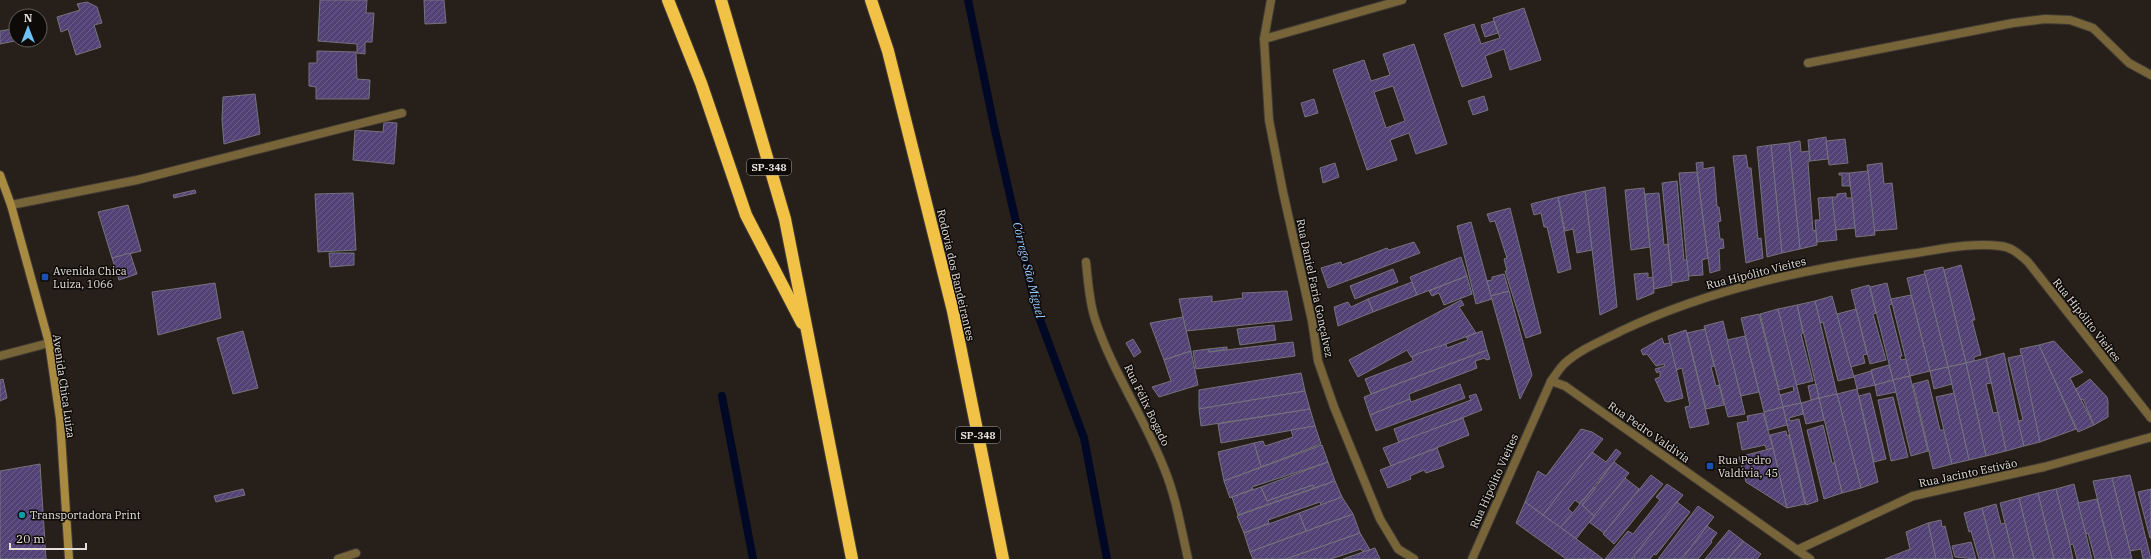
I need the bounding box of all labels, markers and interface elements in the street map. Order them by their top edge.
north arrow [8,8,48,48]
text: N [24,11,33,25]
road number: SP-348 [747,159,791,175]
street label: Rodovia dos Bandeirantes [934,208,978,342]
street label: Rua Daniel Faria Gonçalvez [1293,217,1337,359]
water label: Córrego São Miguel [1010,220,1048,320]
street label: Rua Hipólito Vieites [1705,254,1807,292]
place label: Avenida Chica Luiza, 1066 [53,264,127,291]
marker: Avenida Chica Luiza, 1066 [40,272,50,282]
street label: Rua Hipólito Vieites [2050,275,2124,365]
street label: Avenida Chica Luiza [50,333,78,439]
street label: Rua Félix Bogado [1121,362,1173,448]
street label: Rua Pedro Valdivia [1605,398,1693,466]
road number: SP-348 [956,427,1000,443]
street label: Rua Hipólito Vieites [1467,431,1521,531]
place label: Rua Pedro Valdívia, 45 [1718,453,1778,480]
street label: Rua Jacinto Estivão [1918,456,2018,490]
marker: Rua Pedro Valdívia, 45 [1705,461,1715,471]
place label: Transportadora Print [30,508,141,522]
marker: Transportadora Print [17,510,27,520]
scale bar [10,525,86,551]
text: 20 m [16,531,45,546]

